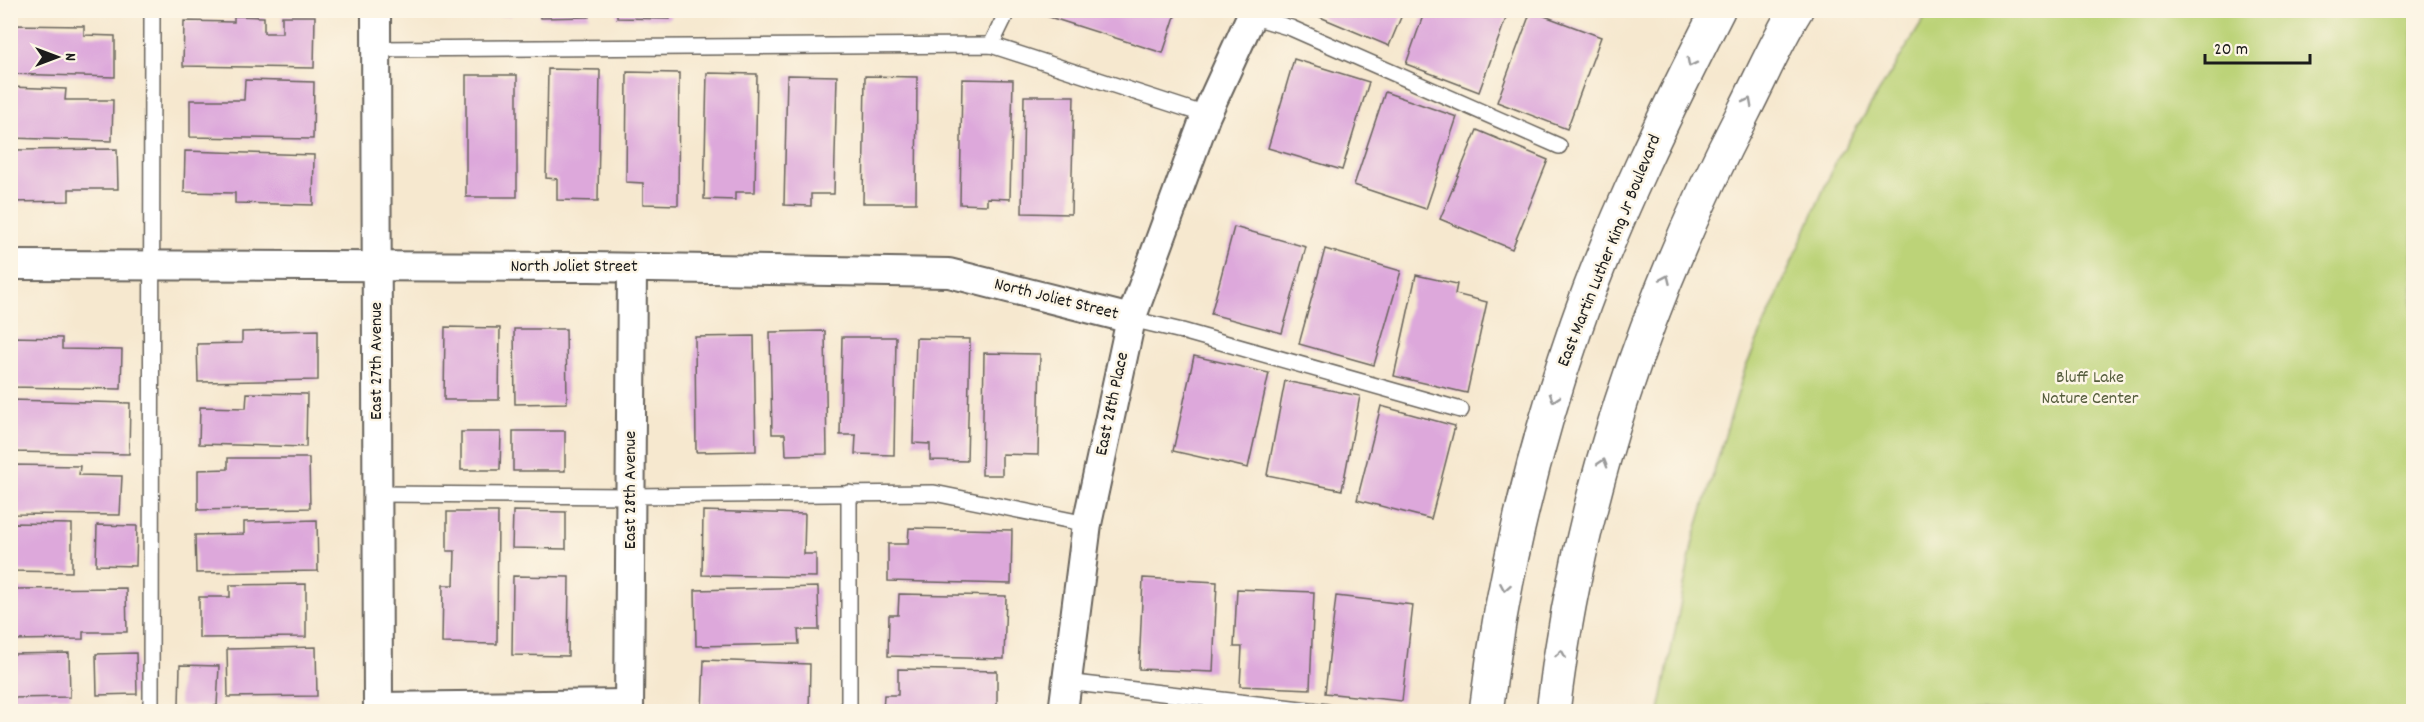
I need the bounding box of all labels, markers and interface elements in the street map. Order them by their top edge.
north arrow [27,27,87,87]
scale bar [2205,27,2310,65]
text: 20 m [2214,38,2248,63]
text: N [58,53,81,61]
one-way arrow [1687,56,1699,67]
one-way arrow [1741,98,1752,108]
street label: East Martin Luther King Jr Boulevard [1552,131,1668,371]
street label: North Joliet Street [510,255,638,280]
street label: North Joliet Street [991,272,1121,328]
one-way arrow [1658,274,1670,285]
street label: East 27th Avenue [365,302,390,420]
street label: East 28th Place [1090,350,1136,458]
park label: Bluff Lake Nature Center [2042,366,2139,412]
one-way arrow [1548,392,1561,403]
street label: East 28th Avenue [619,431,644,549]
one-way arrow [1596,458,1608,469]
one-way arrow [1500,582,1512,591]
one-way arrow [1555,649,1567,658]

